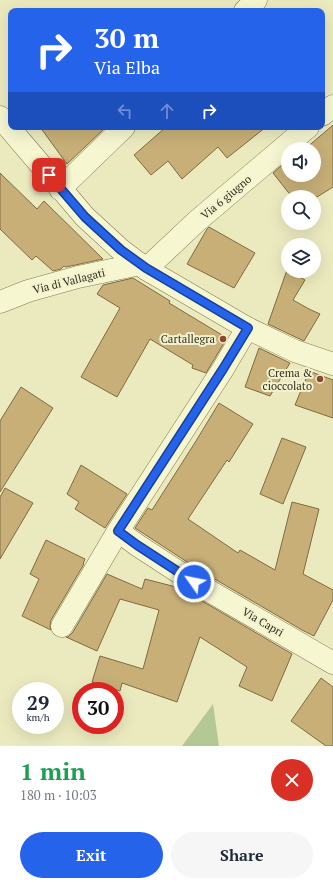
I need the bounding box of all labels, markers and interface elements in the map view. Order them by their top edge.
text: 30 m [94,19,159,56]
icon: right [28,24,80,76]
text: Via Elba [94,55,160,79]
icon: left [114,100,136,122]
icon: ahead [156,100,178,122]
icon: right [198,100,220,122]
map controls [281,142,321,278]
button: sound [281,142,321,182]
pin [32,158,66,192]
icon: arrive [38,164,60,186]
street label: Via 6 giugno [198,172,254,222]
button: search [281,190,321,230]
button: layers [281,238,321,278]
street label: Via di Vallagati [31,265,107,297]
place label: Cartallegra [161,332,215,346]
marker: Cartallegra [218,334,228,344]
place label: Crema & cioccolato [263,366,312,393]
marker: Crema & cioccolato [315,374,325,384]
position arrow [173,561,215,603]
street label: Via Capri [240,605,286,639]
speed limit sign: 30 [72,682,124,734]
text: 29 [27,689,49,716]
text: km/h [26,711,50,724]
text: 1 min [20,755,86,787]
button: close [271,759,313,801]
text: 180 m · 10:03 [20,786,97,804]
button: Exit [20,832,163,878]
button: Share [171,832,313,878]

